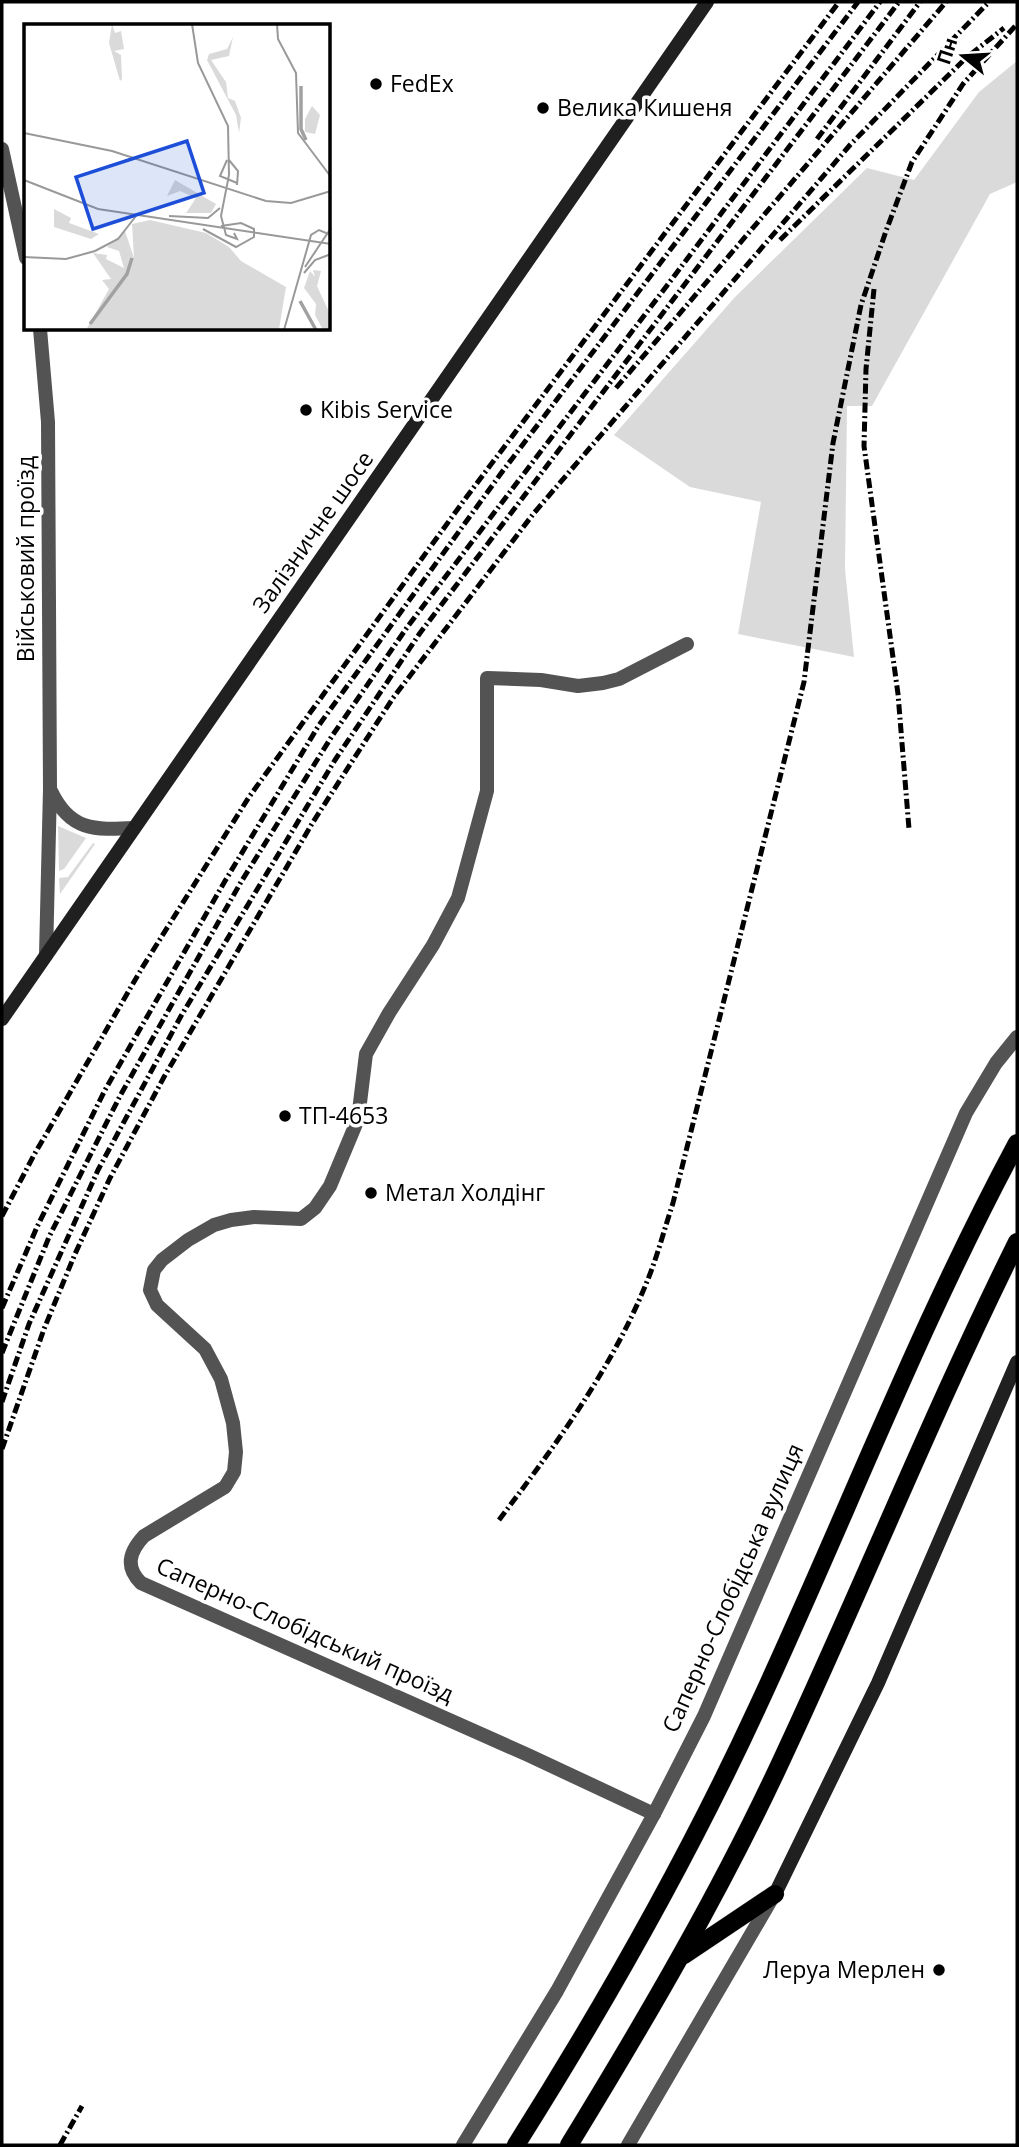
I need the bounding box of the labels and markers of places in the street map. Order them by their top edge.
place label: FedEx [390,67,454,99]
marker: FedEx [368,76,384,92]
place label: Велика Кишеня [557,91,733,123]
marker: Велика Кишеня [535,100,551,116]
place label: Kibis Service [320,393,453,425]
marker: Kibis Service [298,402,314,418]
place label: ТП-4653 [299,1099,388,1131]
marker: ТП-4653 [277,1108,293,1124]
place label: Метал Холдінг [385,1176,545,1208]
marker: Метал Холдінг [363,1185,379,1201]
place label: Леруа Мерлен [763,1953,925,1985]
marker: Леруа Мерлен [931,1962,947,1978]

